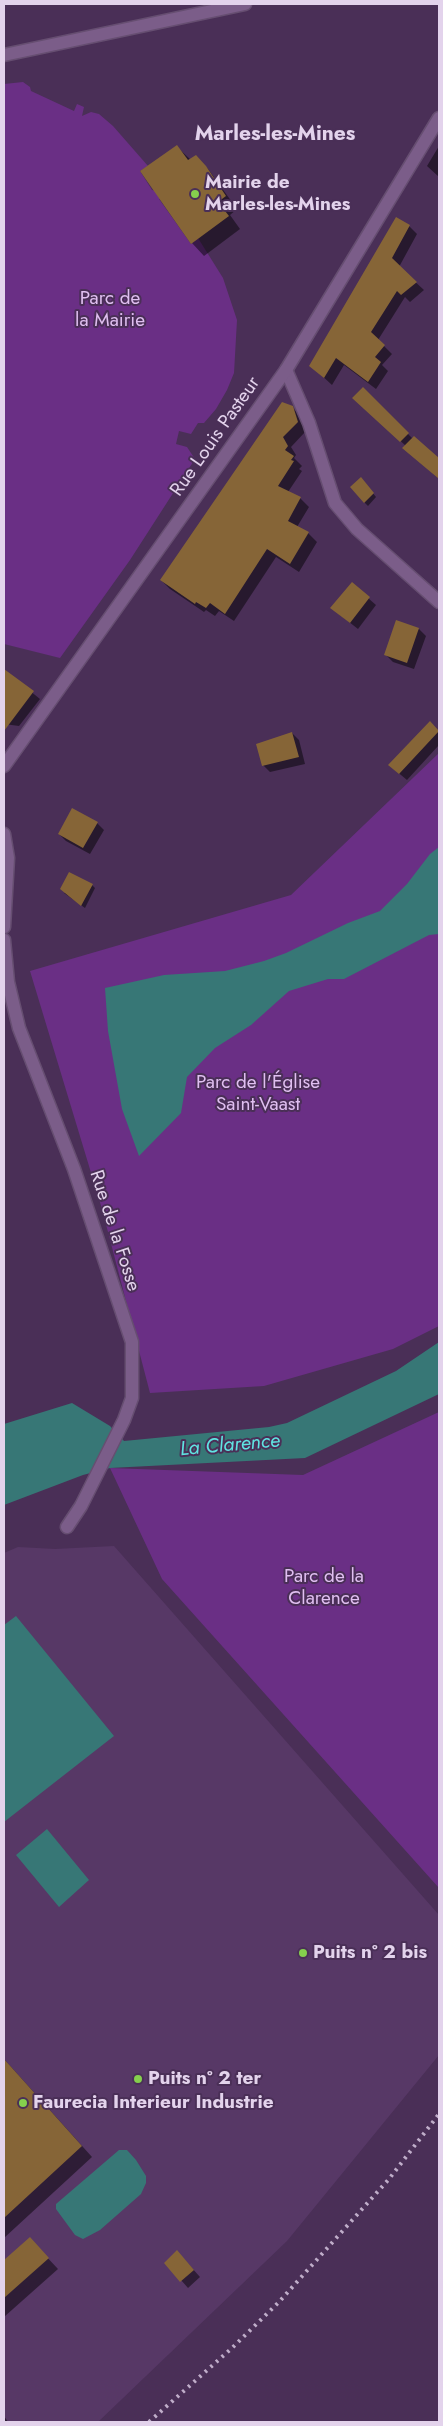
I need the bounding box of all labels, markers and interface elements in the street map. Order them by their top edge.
district label: Marles-les-Mines [195,122,355,148]
place label: Mairie de Marles-les-Mines [205,172,350,216]
marker: Mairie de Marles-les-Mines [189,188,201,200]
park label: Parc de la Mairie [75,288,145,332]
street label: Rue Louis Pasteur [166,373,266,501]
park label: Parc de l'Église Saint-Vaast [196,1072,320,1116]
street label: Rue de la Fosse [84,1168,144,1294]
water label: La Clarence [179,1430,281,1462]
park label: Parc de la Clarence [284,1566,364,1610]
place label: Puits n° 2 bis [313,1942,427,1964]
marker: Puits n° 2 bis [297,1947,309,1959]
place label: Puits n° 2 ter [148,2068,261,2090]
marker: Puits n° 2 ter [132,2073,144,2085]
place label: Faurecia Interieur Industrie [33,2092,274,2114]
marker: Faurecia Interieur Industrie [17,2097,29,2109]

